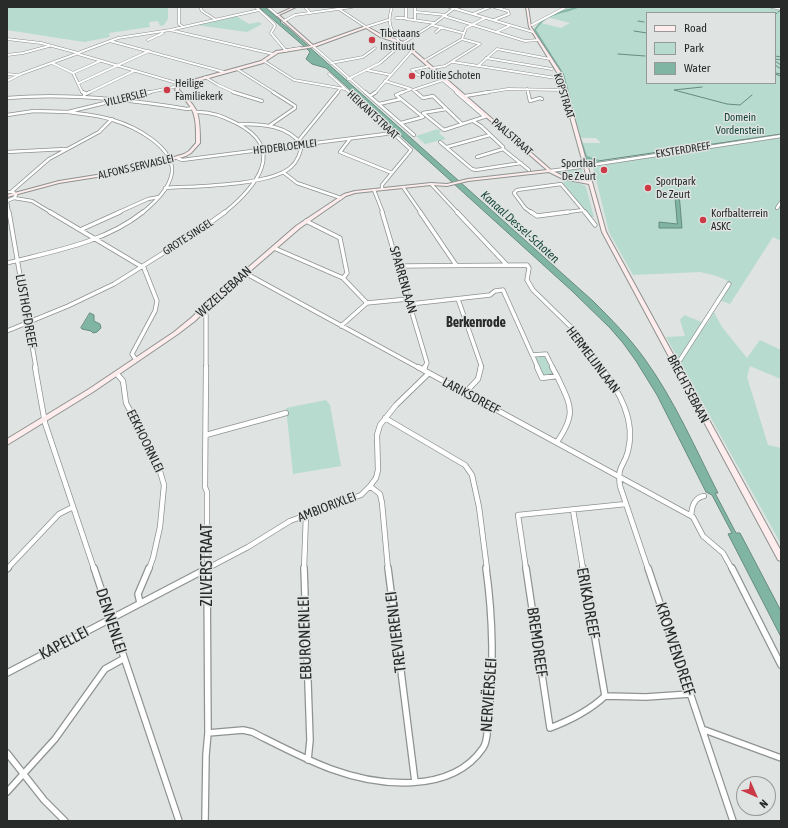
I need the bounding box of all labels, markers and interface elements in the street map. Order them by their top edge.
legend [646,12,776,84]
text: Road [684,21,707,35]
place label: Tibetaans Instituut [380,27,420,53]
marker: Tibetaans Instituut [367,35,377,45]
text: Park [684,41,704,55]
text: Water [684,61,710,75]
place label: Politie Schoten [420,69,481,83]
marker: Politie Schoten [407,71,417,81]
street label: KOPSTRAAT [551,72,577,120]
place label: Heilige Familiekerk [175,77,223,103]
marker: Heilige Familiekerk [162,85,172,95]
street label: VILLERSLEI [103,86,149,110]
street label: HEIKANTSTRAAT [344,88,402,142]
park label: Domein Vordenstein [716,111,764,137]
street label: PAALSTRAAT [489,116,535,158]
street label: HEIDEBLOEMLEI [252,137,318,157]
street label: EKSTERDREEF [655,139,711,161]
street label: ALFONS SERVAISLEI [97,152,175,182]
place label: Sporthal De Zeurt [561,157,596,183]
marker: Sporthal De Zeurt [599,165,609,175]
place label: Sportpark De Zeurt [656,175,696,201]
marker: Sportpark De Zeurt [643,183,653,193]
water label: Kanaal Dessel-Schoten [478,188,562,266]
place label: Korfbalterrein ASKC [711,207,768,233]
marker: Korfbalterrein ASKC [698,215,708,225]
street label: GROTE SINGEL [160,216,216,258]
street label: SPARRENLAAN [386,245,420,315]
street label: WEZELSEBAAN [193,263,255,321]
street label: LUSTHOFDREEF [12,273,40,349]
district label: Berkenrode [446,315,506,331]
street label: HERMELIJNLAAN [563,324,623,396]
street label: BRECHTSEBAAN [664,352,712,426]
street label: LARIKSDREEF [439,374,503,418]
street label: EEKHOORNLEI [123,407,167,475]
street label: AMBIORIXLEI [295,489,359,525]
street label: ZILVERSTRAAT [197,523,217,607]
street label: ERIKADREEF [572,566,604,640]
street label: DENNENLEI [91,586,131,656]
street label: TREVIERENLEI [381,590,411,674]
street label: EBURONENLEI [294,596,316,680]
street label: KROMVENDREEF [651,600,699,698]
street label: BREMDREEF [523,606,551,678]
street label: KAPELLEI [36,622,92,664]
street label: NERVIËRSLEI [477,657,501,733]
north arrow [736,776,776,816]
text: N [757,797,770,810]

